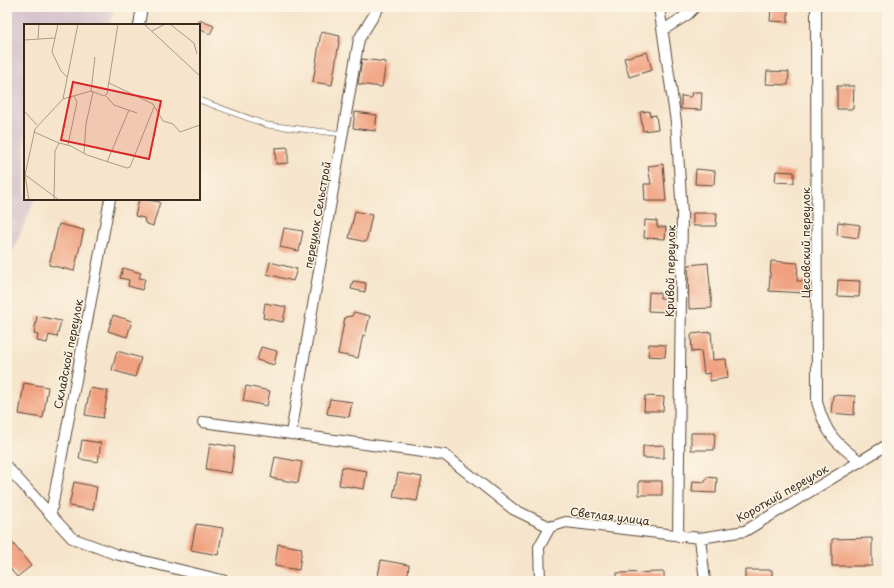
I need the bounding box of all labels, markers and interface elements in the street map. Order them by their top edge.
inset map [24,24,200,200]
street label: переулок Сельстрой [299,160,335,270]
street label: Цесовский переулок [797,187,814,299]
street label: Кривой переулок [661,224,679,317]
street label: Складской переулок [49,297,87,410]
street label: Короткий переулок [733,459,832,526]
street label: Светлая улица [569,503,651,529]

